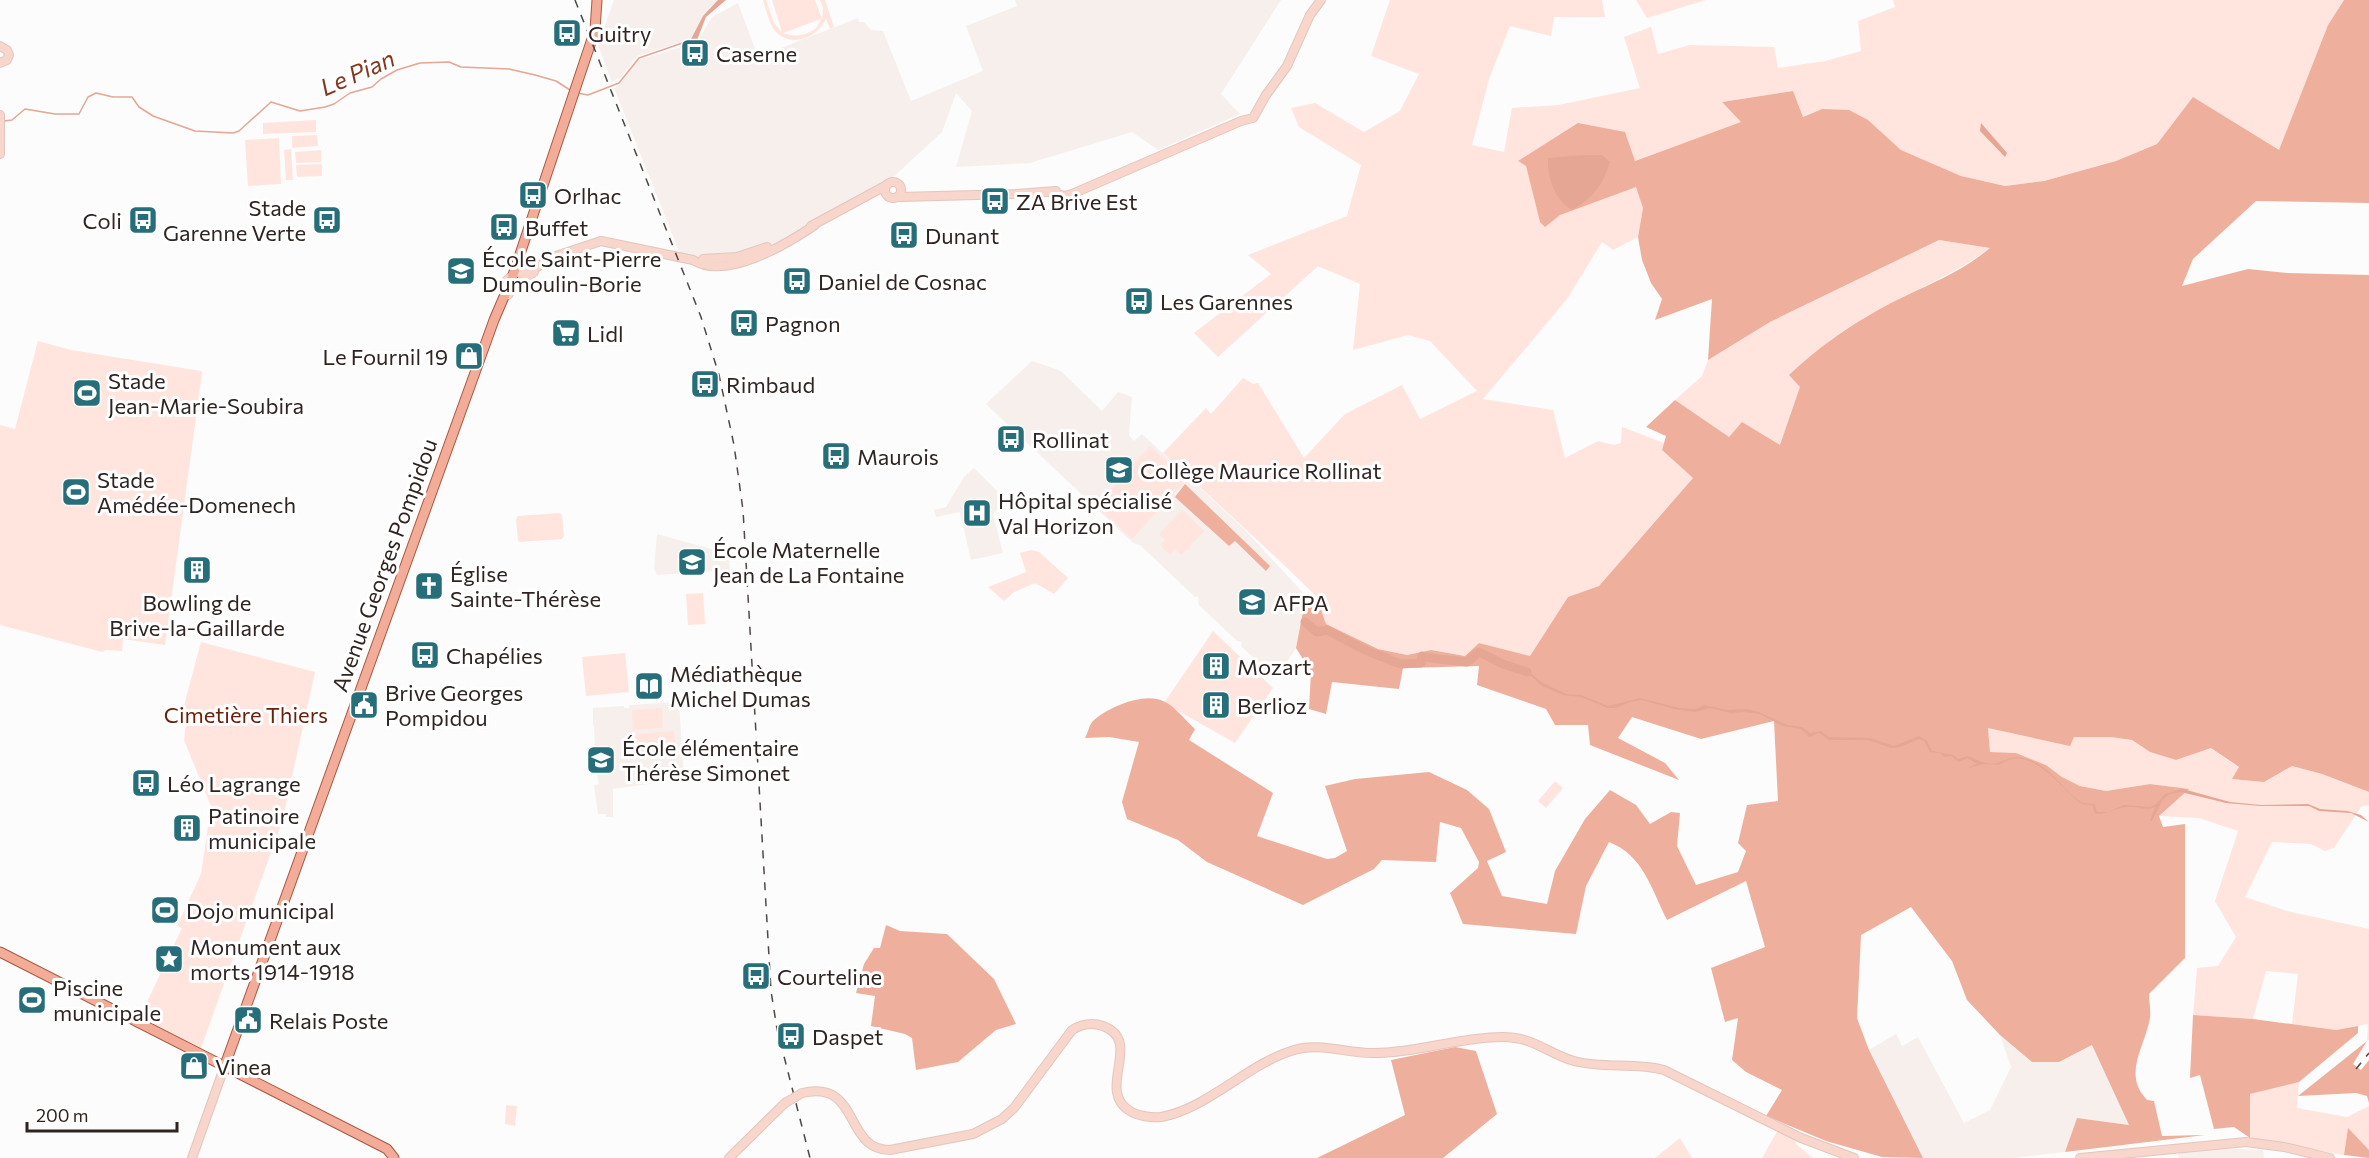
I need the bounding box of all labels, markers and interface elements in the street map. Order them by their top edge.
bus stop icon: Guitry [551,17,583,49]
place label: Guitry [588,20,651,47]
bus stop icon: Caserne [679,37,711,69]
place label: Caserne [716,40,797,67]
water label: Le Pian [315,43,399,101]
bus stop icon: Orlhac [517,179,549,211]
place label: Orlhac [554,182,621,209]
bus stop icon: ZA Brive Est [979,185,1011,217]
place label: ZA Brive Est [1016,188,1138,215]
place label: Stade Garenne Verte [163,194,306,246]
bus stop icon: Coli [127,204,159,236]
bus stop icon: Stade Garenne Verte [311,204,343,236]
place label: Coli [83,207,122,234]
bus stop icon: Buffet [488,211,520,243]
place label: Buffet [525,214,588,241]
bus stop icon: Dunant [888,219,920,251]
place label: Dunant [925,222,999,249]
place label: École Saint-Pierre Dumoulin-Borie [482,245,661,297]
school or university icon: École Saint-Pierre Dumoulin-Borie [445,255,477,287]
bus stop icon: Daniel de Cosnac [781,265,813,297]
place label: Daniel de Cosnac [818,268,987,295]
bus stop icon: Les Garennes [1123,285,1155,317]
place label: Les Garennes [1160,288,1293,315]
bus stop icon: Pagnon [728,307,760,339]
place label: Pagnon [765,310,841,337]
supermarket icon: Lidl [550,317,582,349]
place label: Lidl [587,320,624,347]
shop icon: Le Fournil 19 [453,340,485,372]
place label: Le Fournil 19 [322,343,448,370]
place label: Stade Jean-Marie-Soubira [108,367,304,419]
bus stop icon: Rimbaud [689,368,721,400]
place label: Rimbaud [726,371,815,398]
sports icon: Stade Jean-Marie-Soubira [71,377,103,409]
bus stop icon: Rollinat [995,423,1027,455]
place label: Rollinat [1032,426,1109,453]
street label: Avenue Georges Pompidou [326,435,442,695]
bus stop icon: Maurois [820,440,852,472]
place label: Maurois [857,443,939,470]
school or university icon: Collège Maurice Rollinat [1103,454,1135,486]
place label: Collège Maurice Rollinat [1140,457,1381,484]
place label: Stade Amédée-Domenech [97,466,296,518]
sports icon: Stade Amédée-Domenech [60,476,92,508]
place label: Hôpital spécialisé Val Horizon [998,487,1172,539]
hospital icon: Hôpital spécialisé Val Horizon [961,497,993,529]
place label: École Maternelle Jean de La Fontaine [713,536,904,588]
school or university icon: École Maternelle Jean de La Fontaine [676,546,708,578]
building icon: Bowling de Brive-la-Gaillarde [181,554,213,586]
place label: Église Sainte-Thérèse [450,560,601,612]
church icon: Église Sainte-Thérèse [413,570,445,602]
school or university icon: AFPA [1236,586,1268,618]
place label: Bowling de Brive-la-Gaillarde [109,589,285,641]
place label: AFPA [1273,589,1329,616]
bus stop icon: Chapélies [409,639,441,671]
place label: Chapélies [446,642,543,669]
building icon: Mozart [1200,650,1232,682]
place label: Mozart [1237,653,1311,680]
place label: Médiathèque Michel Dumas [670,660,811,712]
library icon: Médiathèque Michel Dumas [633,670,665,702]
place label: Brive Georges Pompidou [385,679,523,731]
public building icon: Brive Georges Pompidou [348,689,380,721]
building icon: Berlioz [1200,689,1232,721]
place label: Berlioz [1237,692,1307,719]
park label: Cimetière Thiers [164,701,328,728]
place label: École élémentaire Thérèse Simonet [622,734,799,786]
school or university icon: École élémentaire Thérèse Simonet [585,744,617,776]
bus stop icon: Léo Lagrange [130,767,162,799]
place label: Léo Lagrange [167,770,301,797]
place label: Patinoire municipale [208,802,316,854]
building icon: Patinoire municipale [171,812,203,844]
sports icon: Dojo municipal [149,894,181,926]
place label: Dojo municipal [186,897,335,924]
place label: Monument aux morts 1914-1918 [190,933,355,985]
place icon: Monument aux morts 1914-1918 [153,943,185,975]
bus stop icon: Courteline [740,960,772,992]
place label: Courteline [777,963,882,990]
place label: Piscine municipale [53,974,161,1026]
sports icon: Piscine municipale [16,984,48,1016]
public building icon: Relais Poste [232,1004,264,1036]
place label: Relais Poste [269,1007,388,1034]
bus stop icon: Daspet [775,1020,807,1052]
place label: Daspet [812,1023,883,1050]
shop icon: Vinea [178,1050,210,1082]
place label: Vinea [215,1053,271,1080]
scale bar [27,1095,177,1133]
text: 200 m [36,1104,89,1126]

